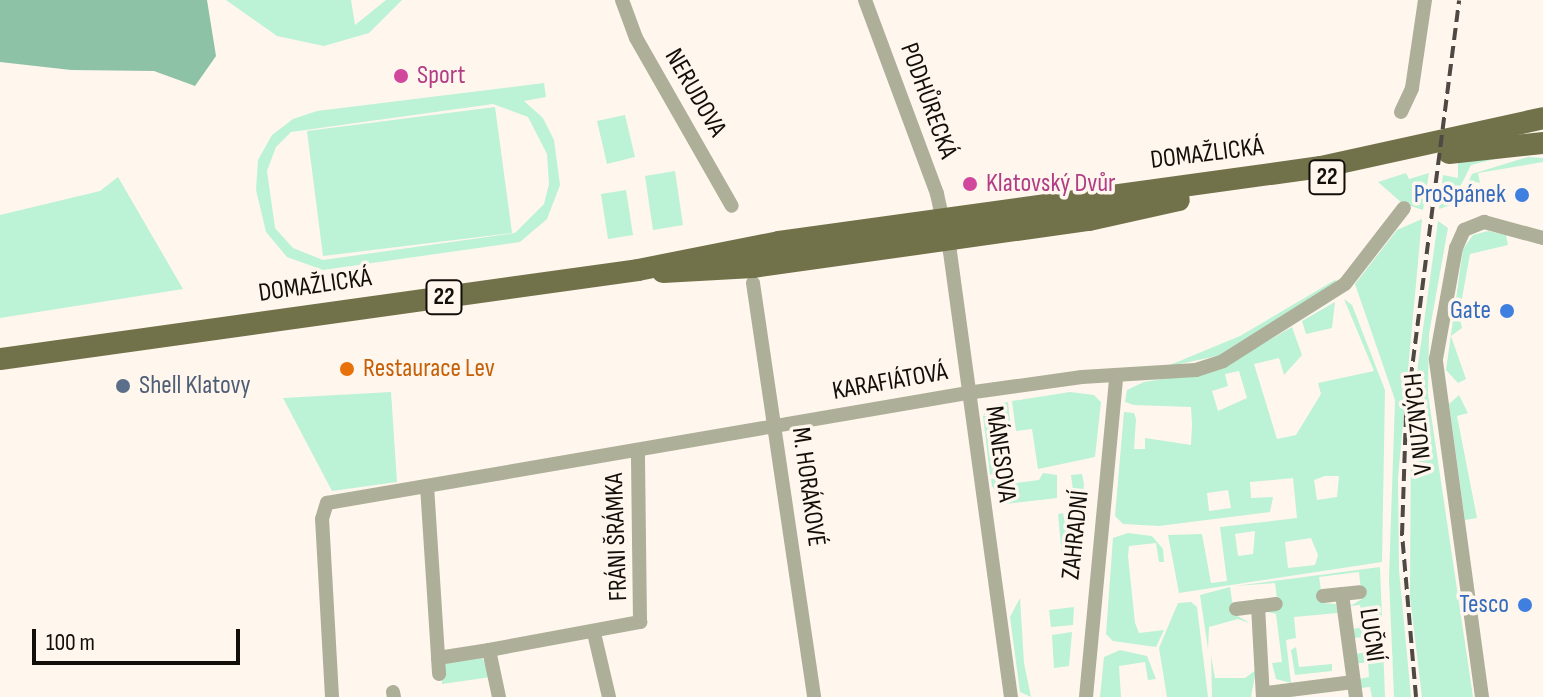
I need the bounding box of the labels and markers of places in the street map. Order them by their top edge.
place label: Sport [417,60,465,92]
marker: Sport [392,67,410,85]
place label: Klatovský Dvůr [986,168,1116,200]
marker: Klatovský Dvůr [961,175,979,193]
place label: ProSpánek [1414,179,1506,211]
marker: ProSpánek [1513,186,1531,204]
place label: Gate [1450,295,1491,327]
marker: Gate [1498,302,1516,320]
place label: Restaurace Lev [363,353,495,385]
marker: Restaurace Lev [338,360,356,378]
place label: Shell Klatovy [139,370,251,402]
marker: Shell Klatovy [114,377,132,395]
place label: Tesco [1459,589,1509,621]
marker: Tesco [1516,596,1534,614]

